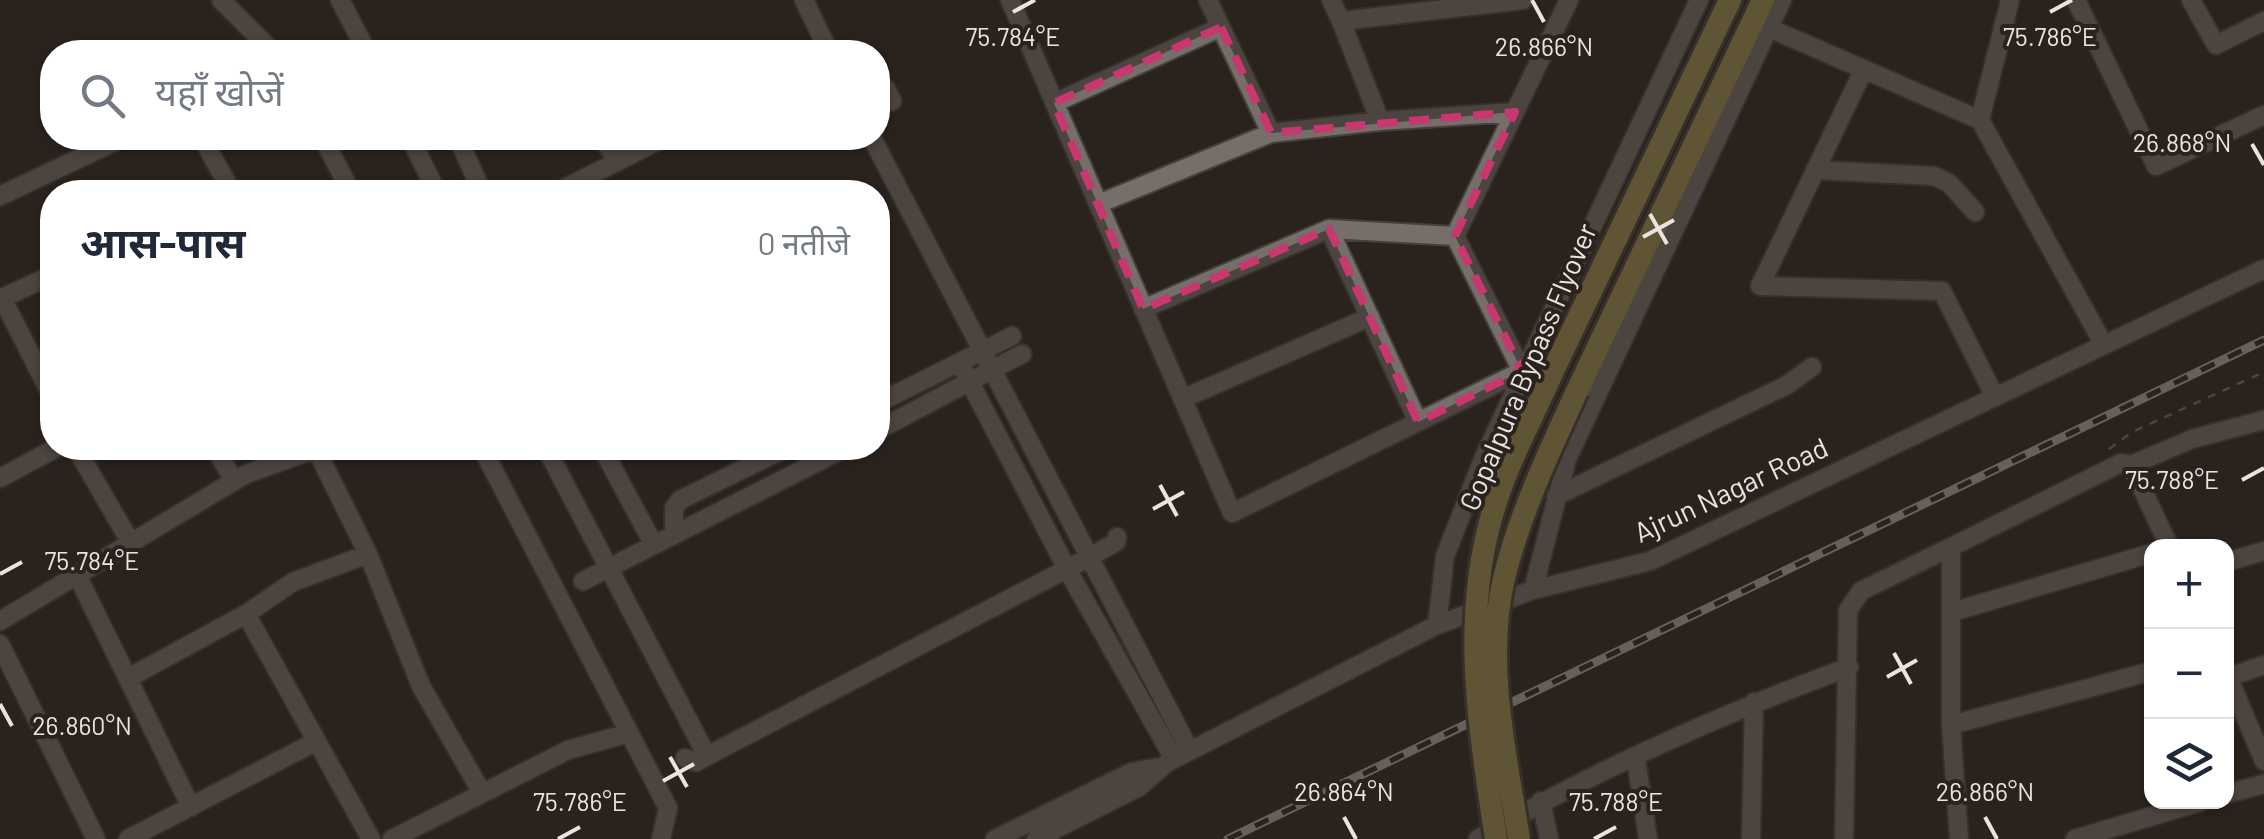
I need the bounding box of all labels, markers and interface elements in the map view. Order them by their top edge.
text: 75.784°E [966,21,1060,51]
text: 75.786°E [2003,21,2097,51]
text: 26.866°N [1495,31,1593,61]
search box [40,40,890,150]
icon: search [75,68,130,123]
text: यहाँ खोजें [155,68,284,114]
text: 26.868°N [2133,127,2231,157]
text: आस-पास [80,216,245,266]
street label: Gopalpura Bypass Flyover [1451,218,1603,515]
text: 0 नतीजे [757,223,850,261]
street label: Ajrun Nagar Road [1628,429,1833,549]
text: 75.788°E [2125,464,2219,494]
map controls [2144,539,2234,809]
button: + [2144,539,2234,629]
text: 75.784°E [45,545,139,575]
button: − [2144,629,2234,719]
text: 26.860°N [32,710,132,740]
button: layers [2144,719,2234,809]
text: 26.864°N [1294,776,1394,806]
text: 26.866°N [1936,776,2034,806]
text: 75.786°E [533,786,627,816]
text: 75.788°E [1569,786,1663,816]

